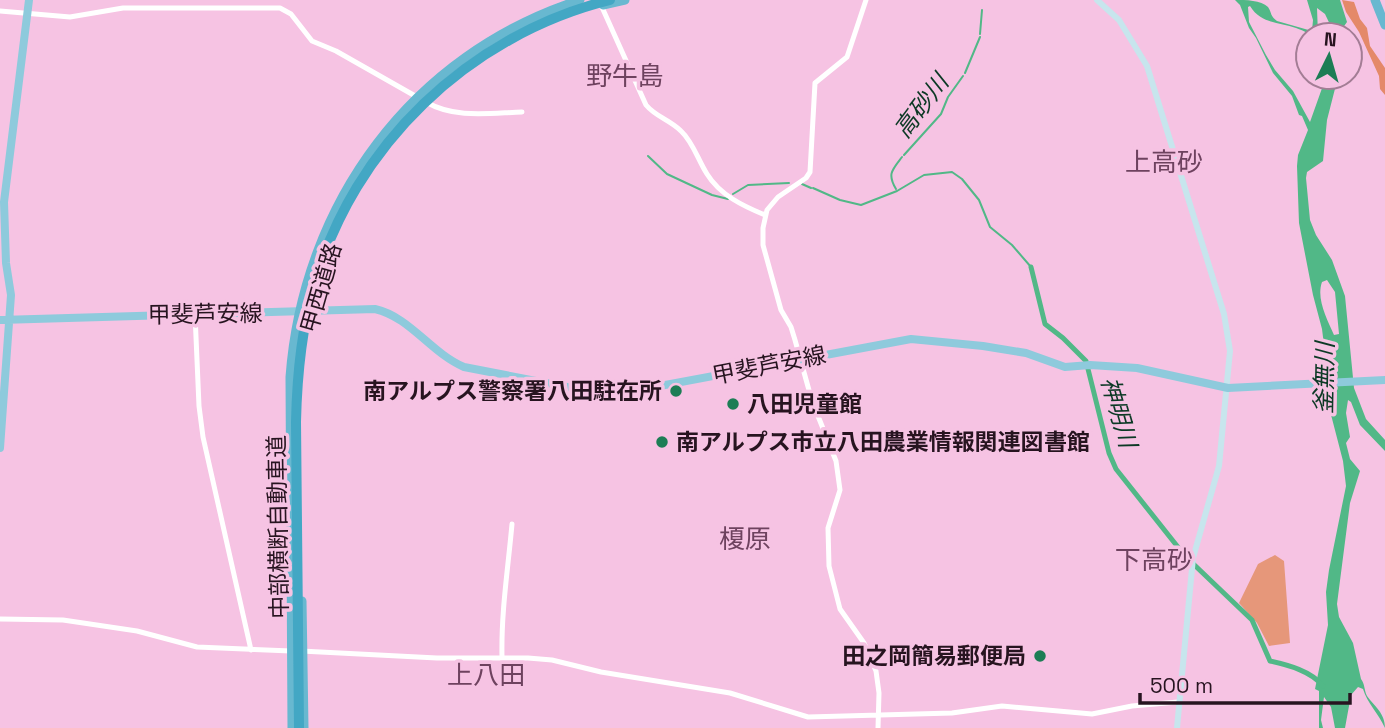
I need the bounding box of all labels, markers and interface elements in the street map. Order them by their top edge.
north arrow [1294,21,1364,91]
text: N [1323,27,1338,53]
district label: 野牛島 [586,59,664,93]
water label: 高砂川 [887,66,957,144]
district label: 上高砂 [1125,145,1203,179]
street label: 甲西道路 [294,240,348,336]
street label: 甲斐芦安線 [147,298,263,330]
street label: 甲斐芦安線 [710,339,828,391]
water label: 釜無川 [1308,339,1340,414]
water label: 神明川 [1094,373,1145,454]
place label: 南アルプス警察署八田駐在所 [363,376,662,406]
marker: 南アルプス警察署八田駐在所 [668,383,684,399]
place label: 八田児童館 [747,389,862,419]
marker: 八田児童館 [725,396,741,412]
place label: 南アルプス市立八田農業情報関連図書館 [676,427,1090,457]
marker: 南アルプス市立八田農業情報関連図書館 [654,434,670,450]
street label: 中部横断自動車道 [261,435,295,619]
district label: 榎原 [719,522,771,556]
district label: 下高砂 [1115,543,1193,577]
place label: 田之岡簡易郵便局 [842,641,1026,671]
marker: 田之岡簡易郵便局 [1032,648,1048,664]
district label: 上八田 [447,658,525,692]
scale bar [1140,662,1350,706]
text: 500 m [1150,672,1213,699]

